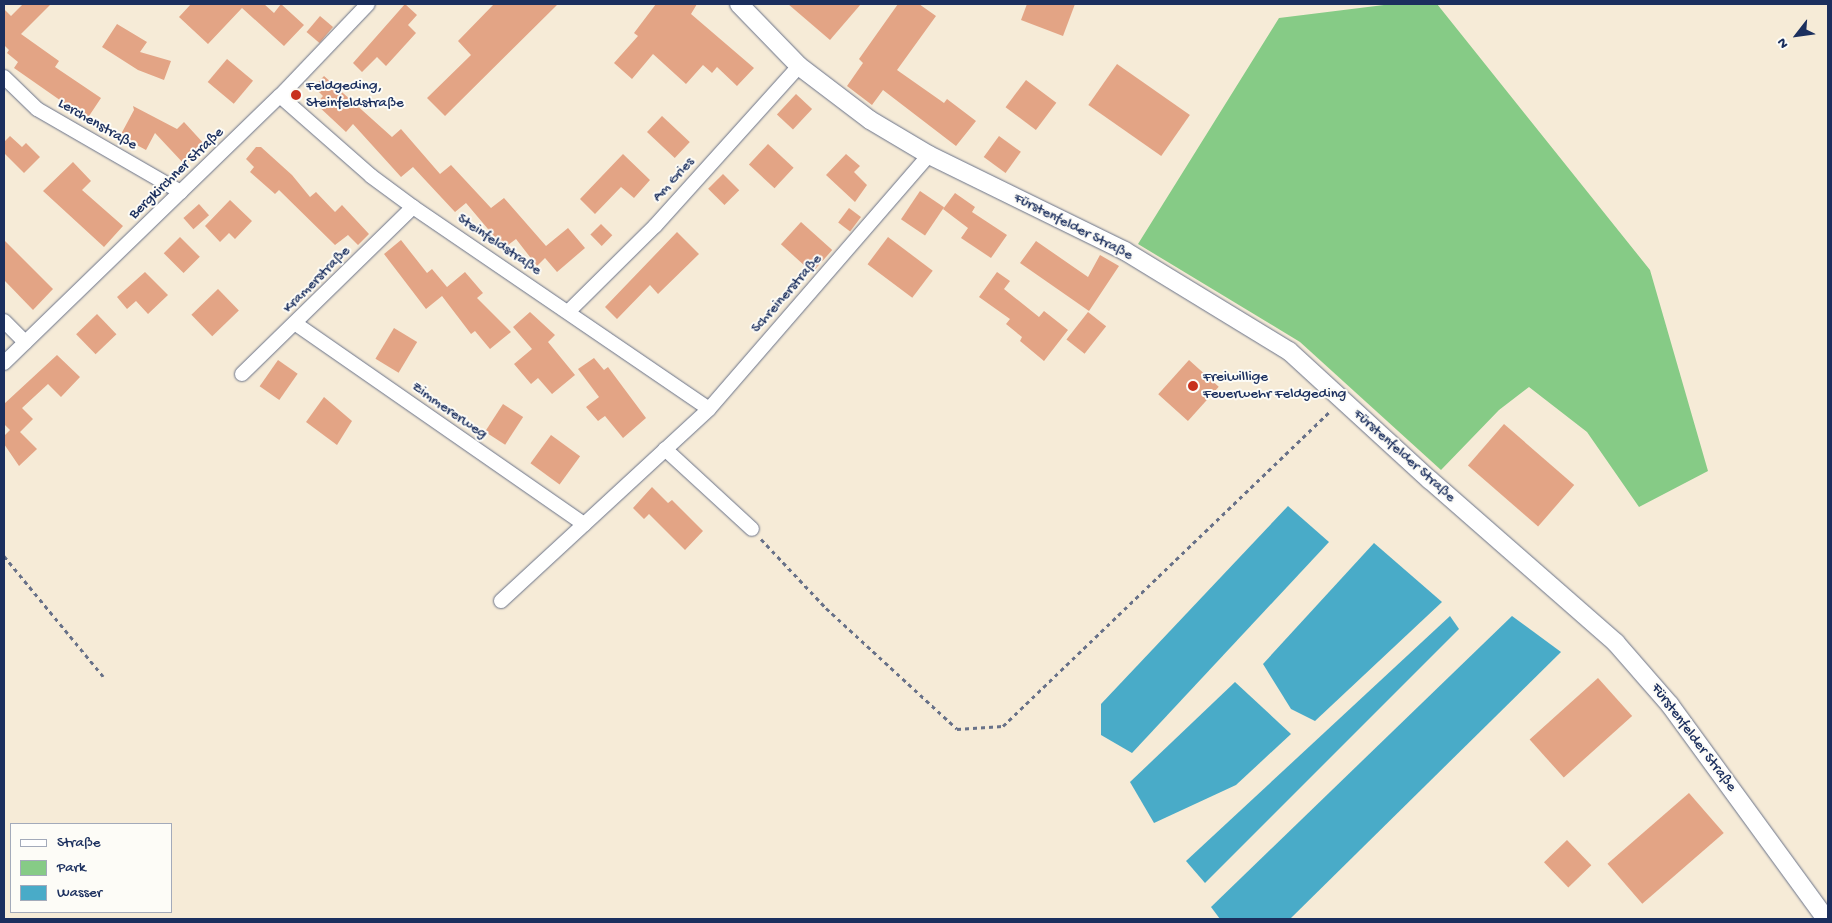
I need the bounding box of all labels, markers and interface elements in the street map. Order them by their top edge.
north arrow [1772,10,1822,60]
text: N [1774,35,1793,51]
place label: Feldgeding, Steinfeldstraße [306,77,404,112]
marker: Feldgeding, Steinfeldstraße [290,89,302,101]
street label: Lerchenstraße [54,95,140,155]
street label: Bergkirchner Straße [126,124,228,224]
street label: Am Gries [649,154,699,206]
street label: Fürstenfelder Straße [1010,189,1136,265]
street label: Steinfeldstraße [453,210,545,280]
street label: Kramerstraße [280,243,354,317]
street label: Schreinerstraße [748,251,826,337]
place label: Freiwillige Feuerwehr Feldgeding [1203,368,1346,403]
street label: Zimmererweg [408,378,490,444]
marker: Freiwillige Feuerwehr Feldgeding [1187,380,1199,392]
street label: Fürstenfelder Straße [1349,405,1459,507]
street label: Fürstenfelder Straße [1646,680,1740,796]
legend [10,823,172,913]
text: Straße [57,834,101,852]
text: Park [57,859,86,877]
text: Wasser [57,884,102,902]

